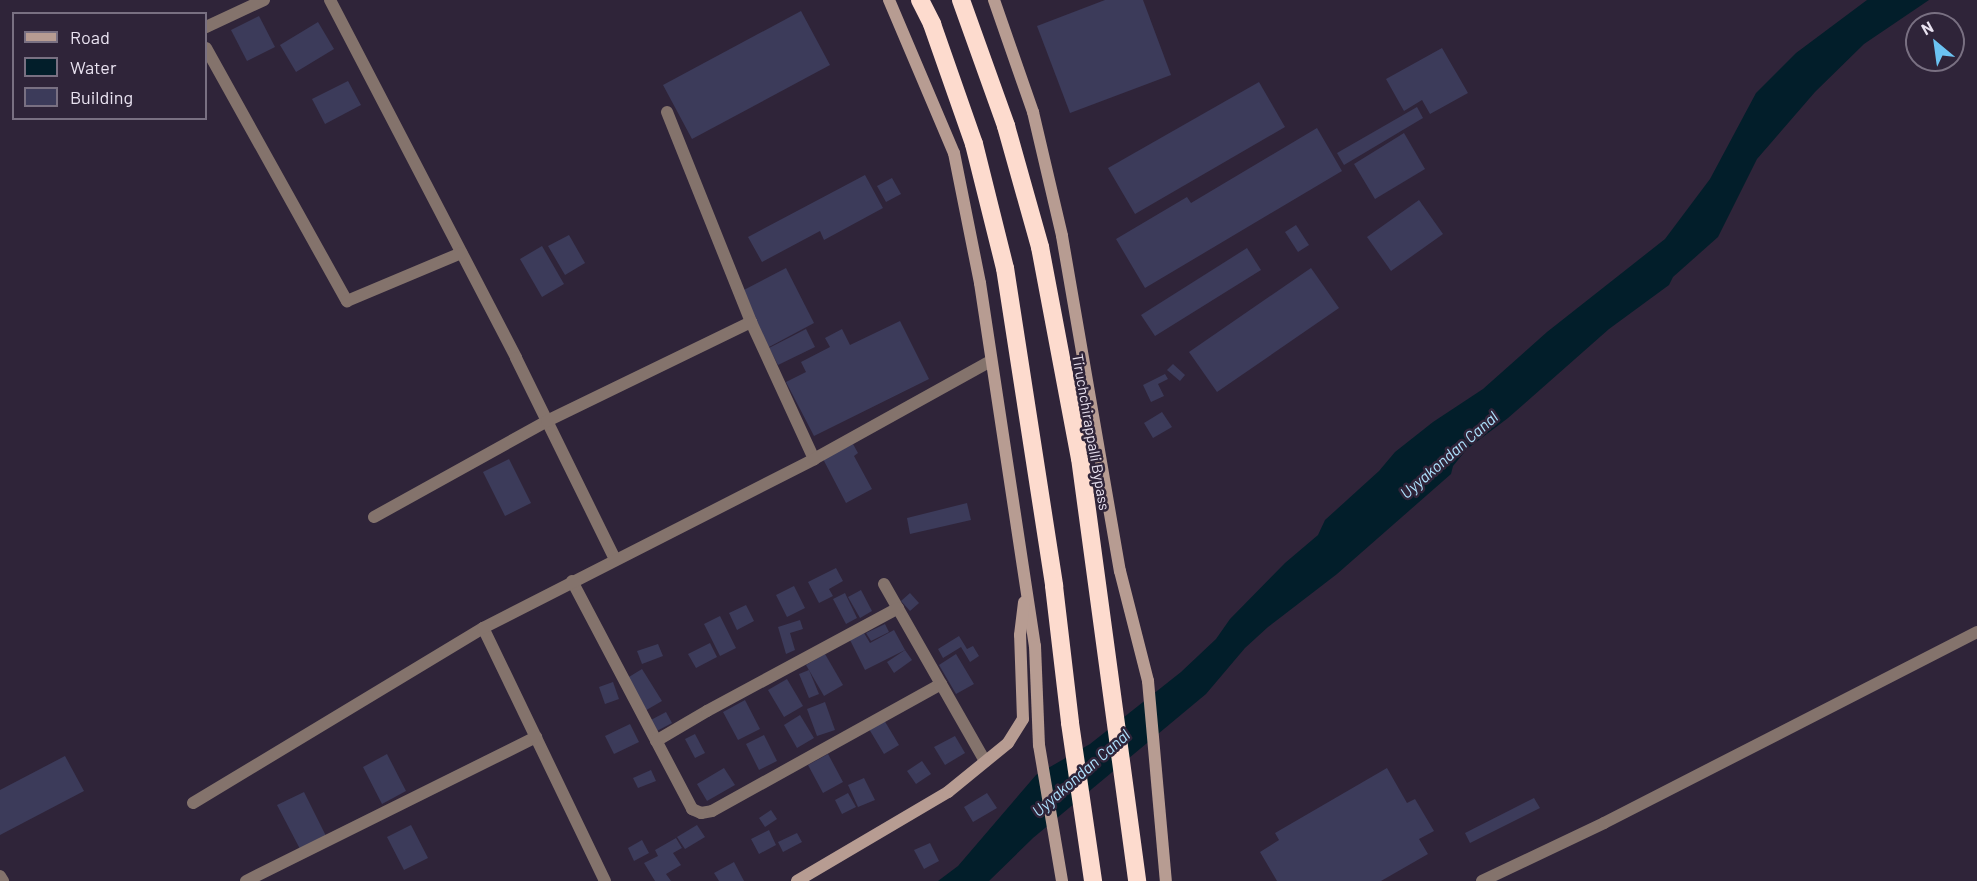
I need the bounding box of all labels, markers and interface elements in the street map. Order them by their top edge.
legend [12,12,207,120]
north arrow [1905,12,1965,72]
text: N [1918,17,1936,38]
text: Road [70,26,110,48]
text: Water [70,56,117,78]
text: Building [70,86,133,108]
street label: Tiruchchirappalli Bypass [1068,352,1114,512]
water label: Uyyakondan Canal [1396,407,1502,503]
water label: Uyyakondan Canal [1028,725,1134,821]

